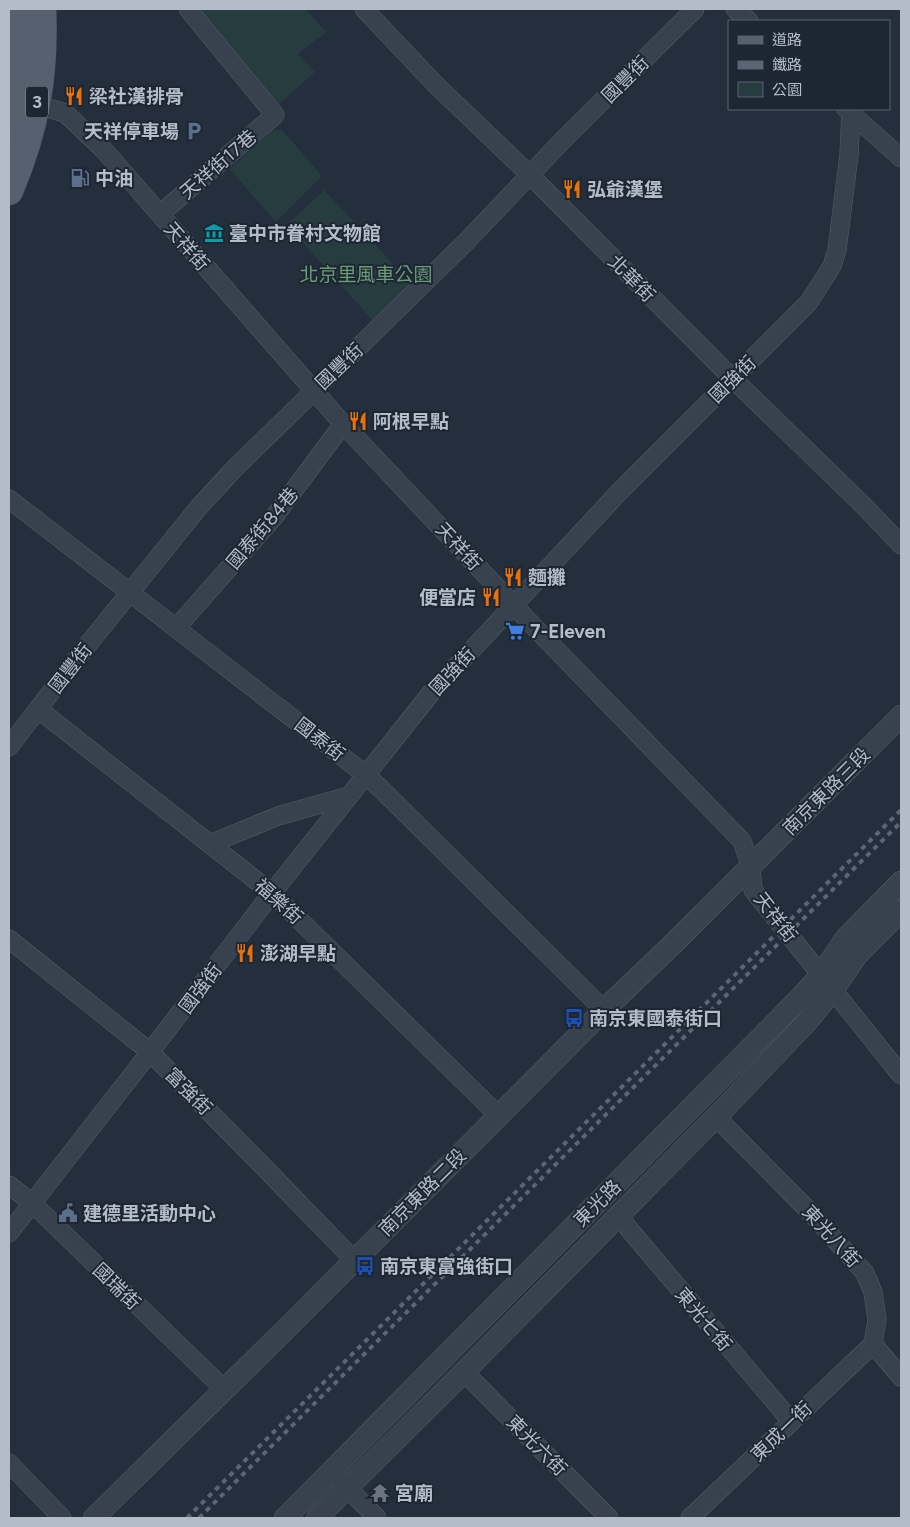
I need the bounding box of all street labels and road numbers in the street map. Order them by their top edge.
street label: 國豐街 [597,51,654,108]
road number: 3 [26,86,48,118]
street label: 天祥街17巷 [175,125,261,204]
street label: 天祥街 [159,217,214,275]
street label: 北華街 [603,250,660,307]
street label: 國豐街 [311,338,368,394]
street label: 國強街 [704,351,761,408]
street label: 國泰街84巷 [222,483,303,574]
street label: 天祥街 [431,518,486,575]
street label: 國豐街 [44,639,97,698]
street label: 國強街 [425,643,480,700]
street label: 國泰街 [290,713,349,766]
street label: 南京東路三段 [778,743,875,840]
street label: 福樂街 [250,874,308,929]
street label: 天祥街 [749,888,802,947]
street label: 國強街 [174,959,227,1018]
street label: 富強街 [160,1063,217,1120]
street label: 南京東路二段 [374,1144,471,1241]
street label: 東光路 [569,1175,626,1232]
street label: 東光八街 [798,1200,866,1272]
street label: 國瑞街 [88,1258,145,1314]
street label: 東光七街 [670,1283,737,1356]
street label: 東成一街 [746,1397,817,1466]
street label: 東光六街 [502,1410,572,1480]

